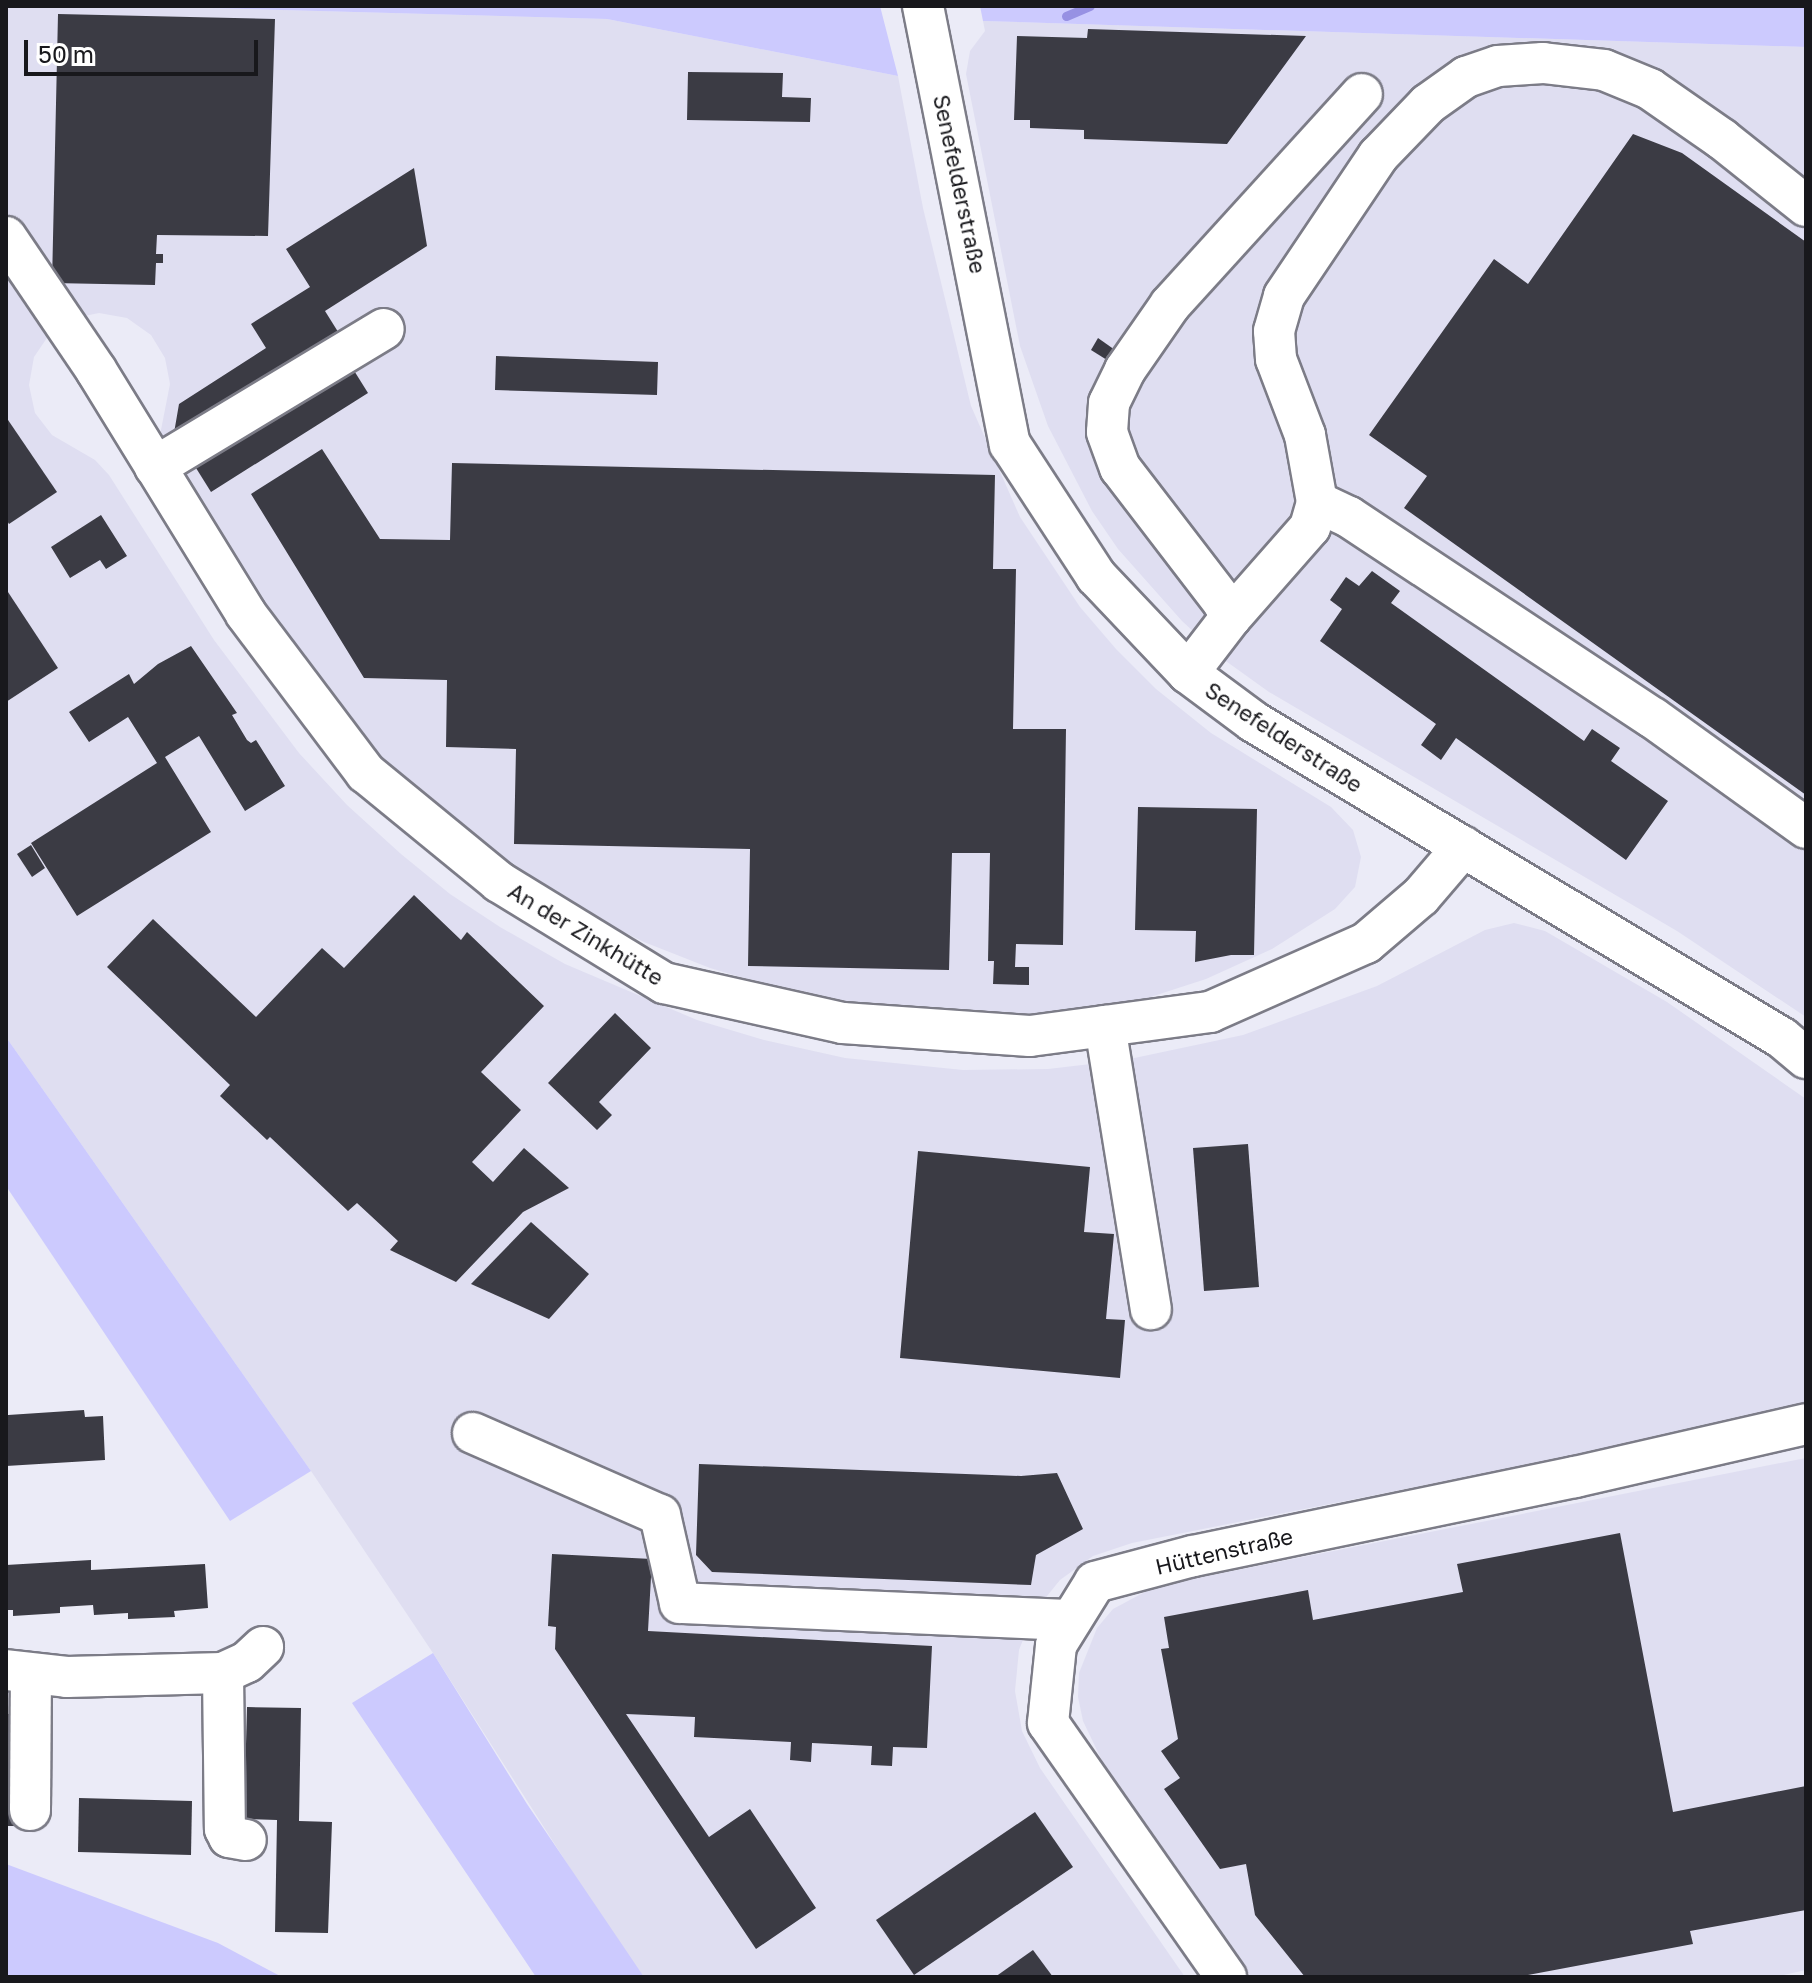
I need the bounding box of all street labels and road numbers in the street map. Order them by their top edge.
street label: Senefelderstraße [928,92,992,276]
street label: Senefelderstraße [1201,676,1367,798]
street label: An der Zinkhütte [504,877,668,991]
street label: Hüttenstraße [1153,1522,1295,1580]

